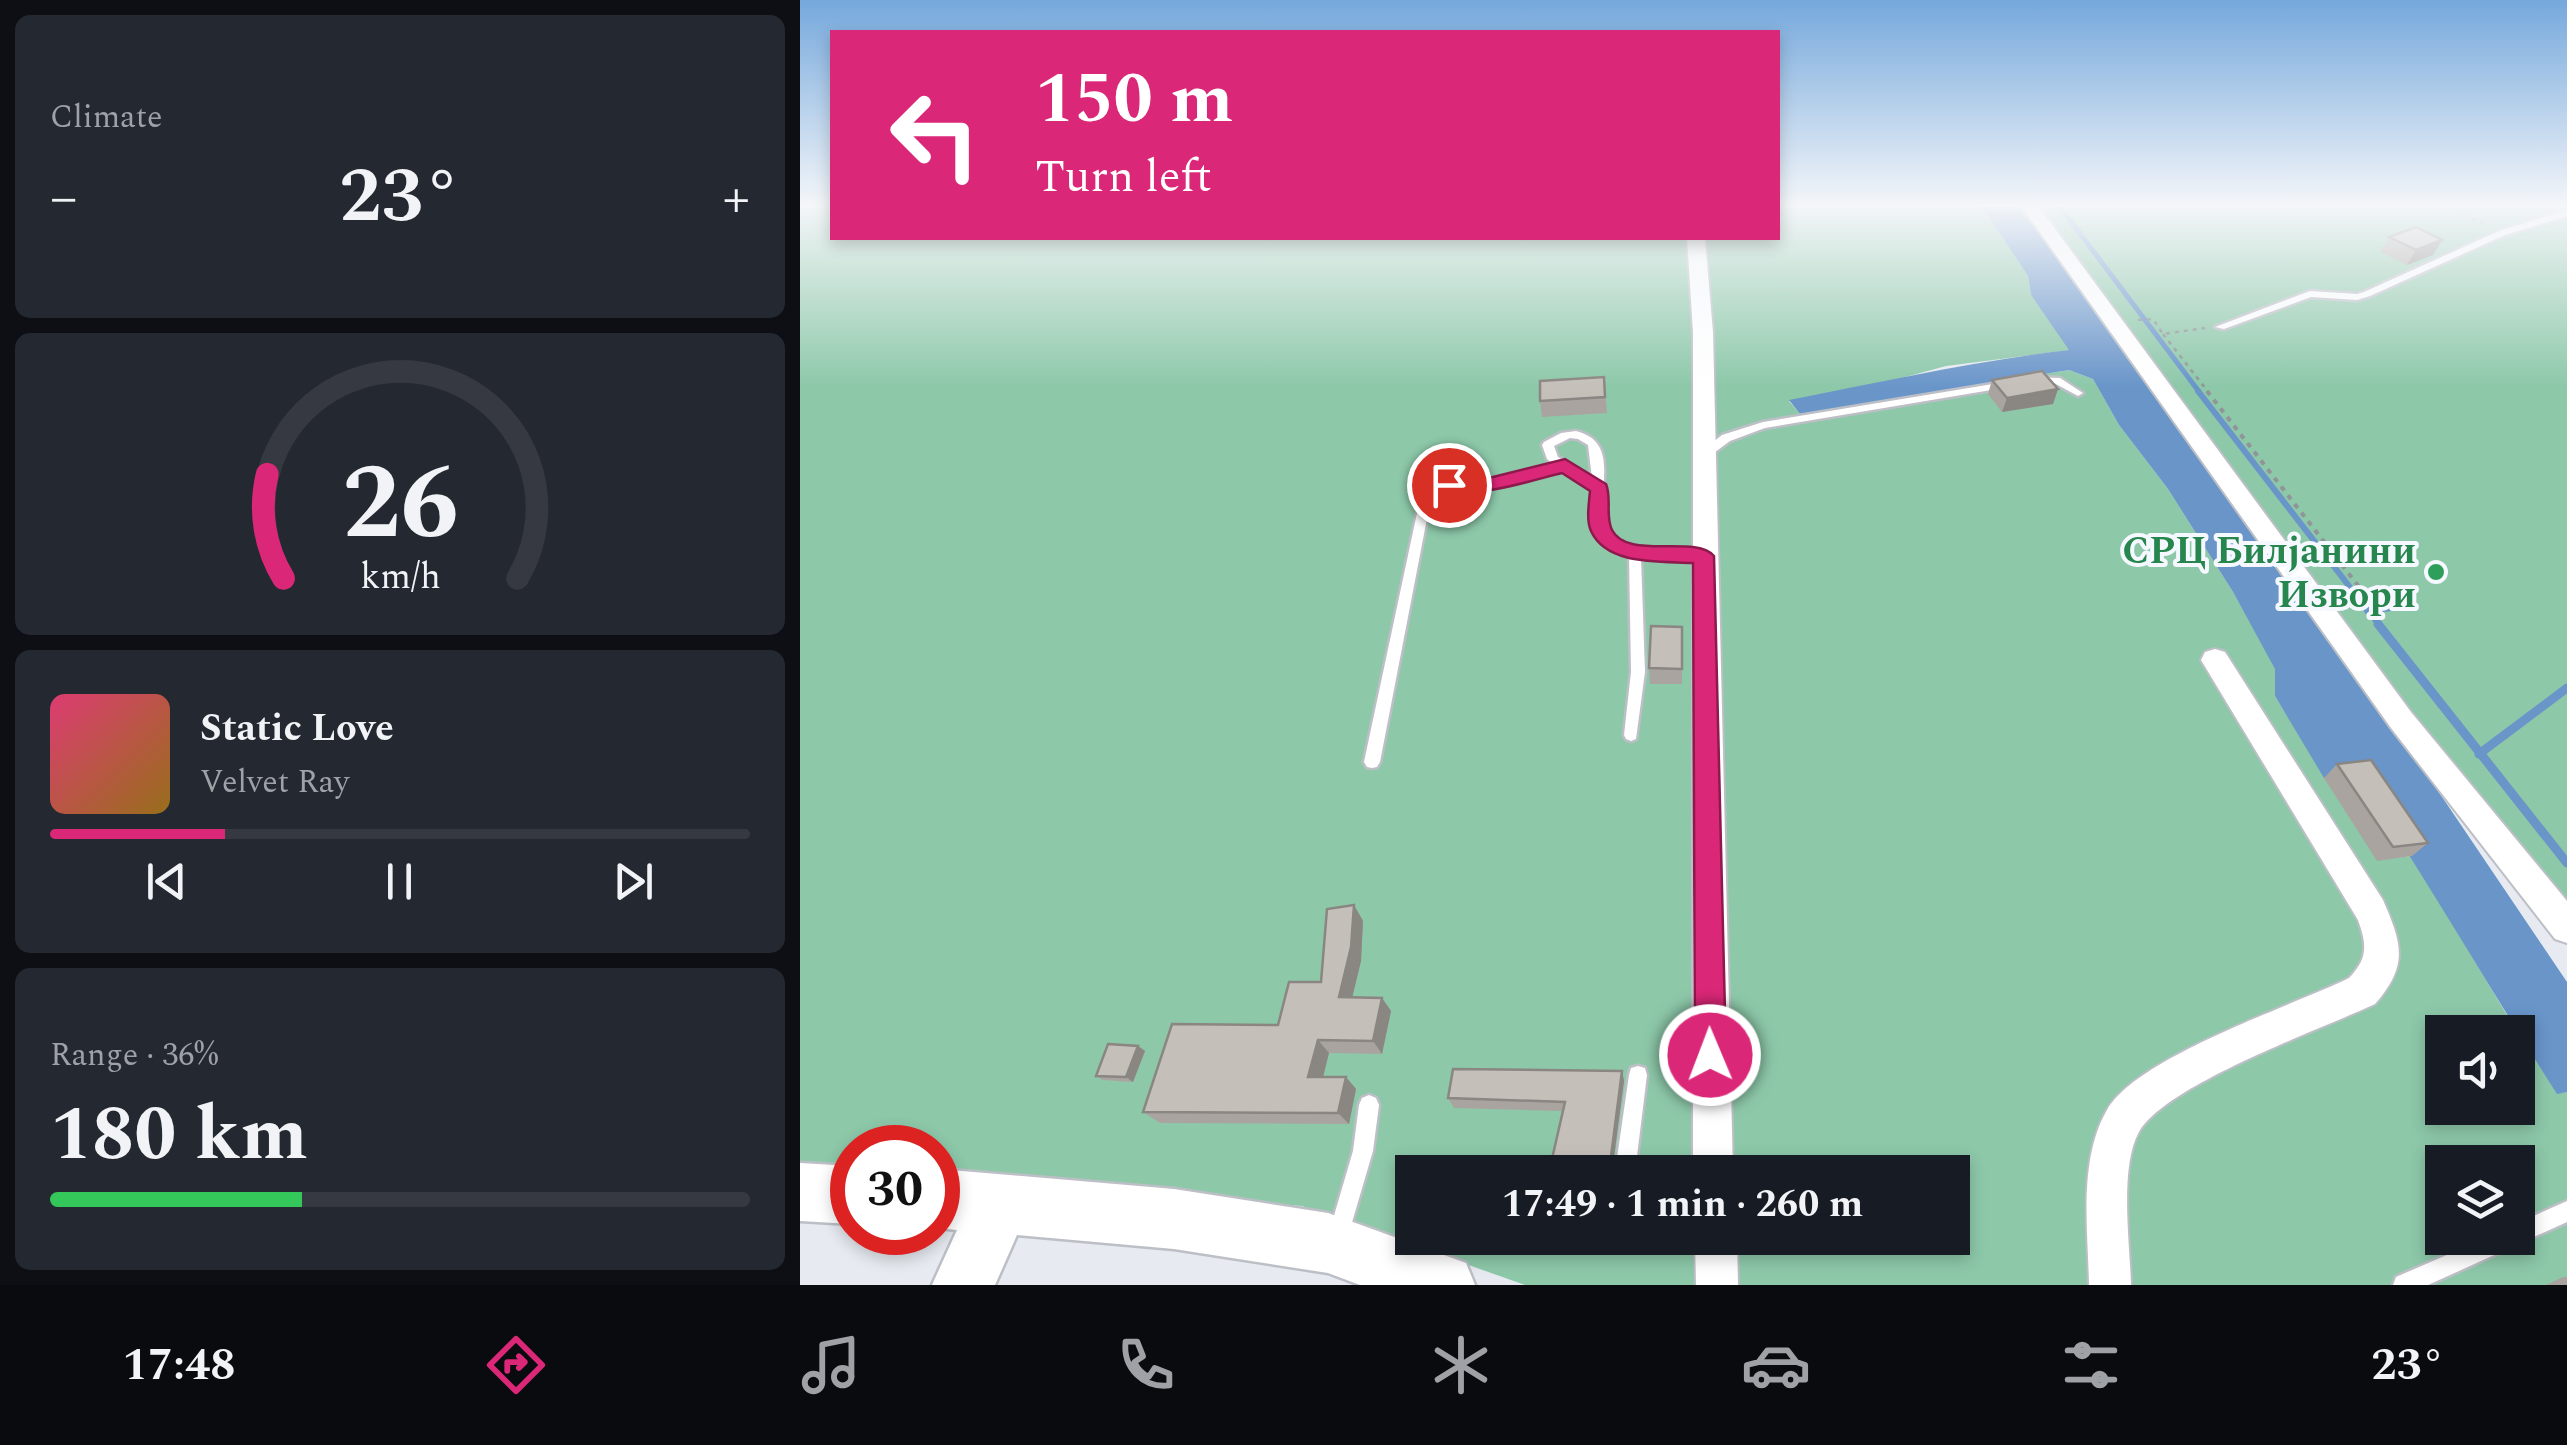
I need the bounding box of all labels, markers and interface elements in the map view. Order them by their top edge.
text: 150 m [1035,47,1233,153]
icon: left [870,70,1000,200]
text: Climate [50,93,162,142]
text: 23° [339,141,461,255]
text: Turn left [1035,143,1212,212]
text: − [50,157,78,240]
text: + [722,157,750,240]
text: 26 [342,426,458,584]
pin [1407,443,1492,528]
icon: arrive [1422,458,1477,513]
place label: СРЦ Билјанини Извори [2122,523,2416,625]
text: km/h [360,550,440,605]
marker: СРЦ Билјанини Извори [2425,561,2447,583]
text: Static Love [200,700,394,758]
text: Velvet Ray [200,758,349,807]
icon: previous [139,854,194,909]
icon: pause [372,854,427,909]
icon: next [606,854,661,909]
position arrow [1658,1003,1762,1107]
map controls [2425,1015,2535,1255]
button: sound [2425,1015,2535,1125]
text: Range · 36% [50,1031,218,1080]
text: 180 km [50,1079,308,1193]
speed limit sign: 30 [830,1125,960,1255]
button: layers [2425,1145,2535,1255]
text: 17:49 · 1 min · 260 m [1502,1176,1863,1234]
icon: directions [481,1330,551,1400]
icon: music [796,1330,866,1400]
icon: phone [1111,1330,1181,1400]
icon: climate [1426,1330,1496,1400]
icon: car [1741,1330,1811,1400]
icon: filters [2056,1330,2126,1400]
text: 17:48 [123,1331,236,1400]
text: 23° [2371,1331,2444,1400]

